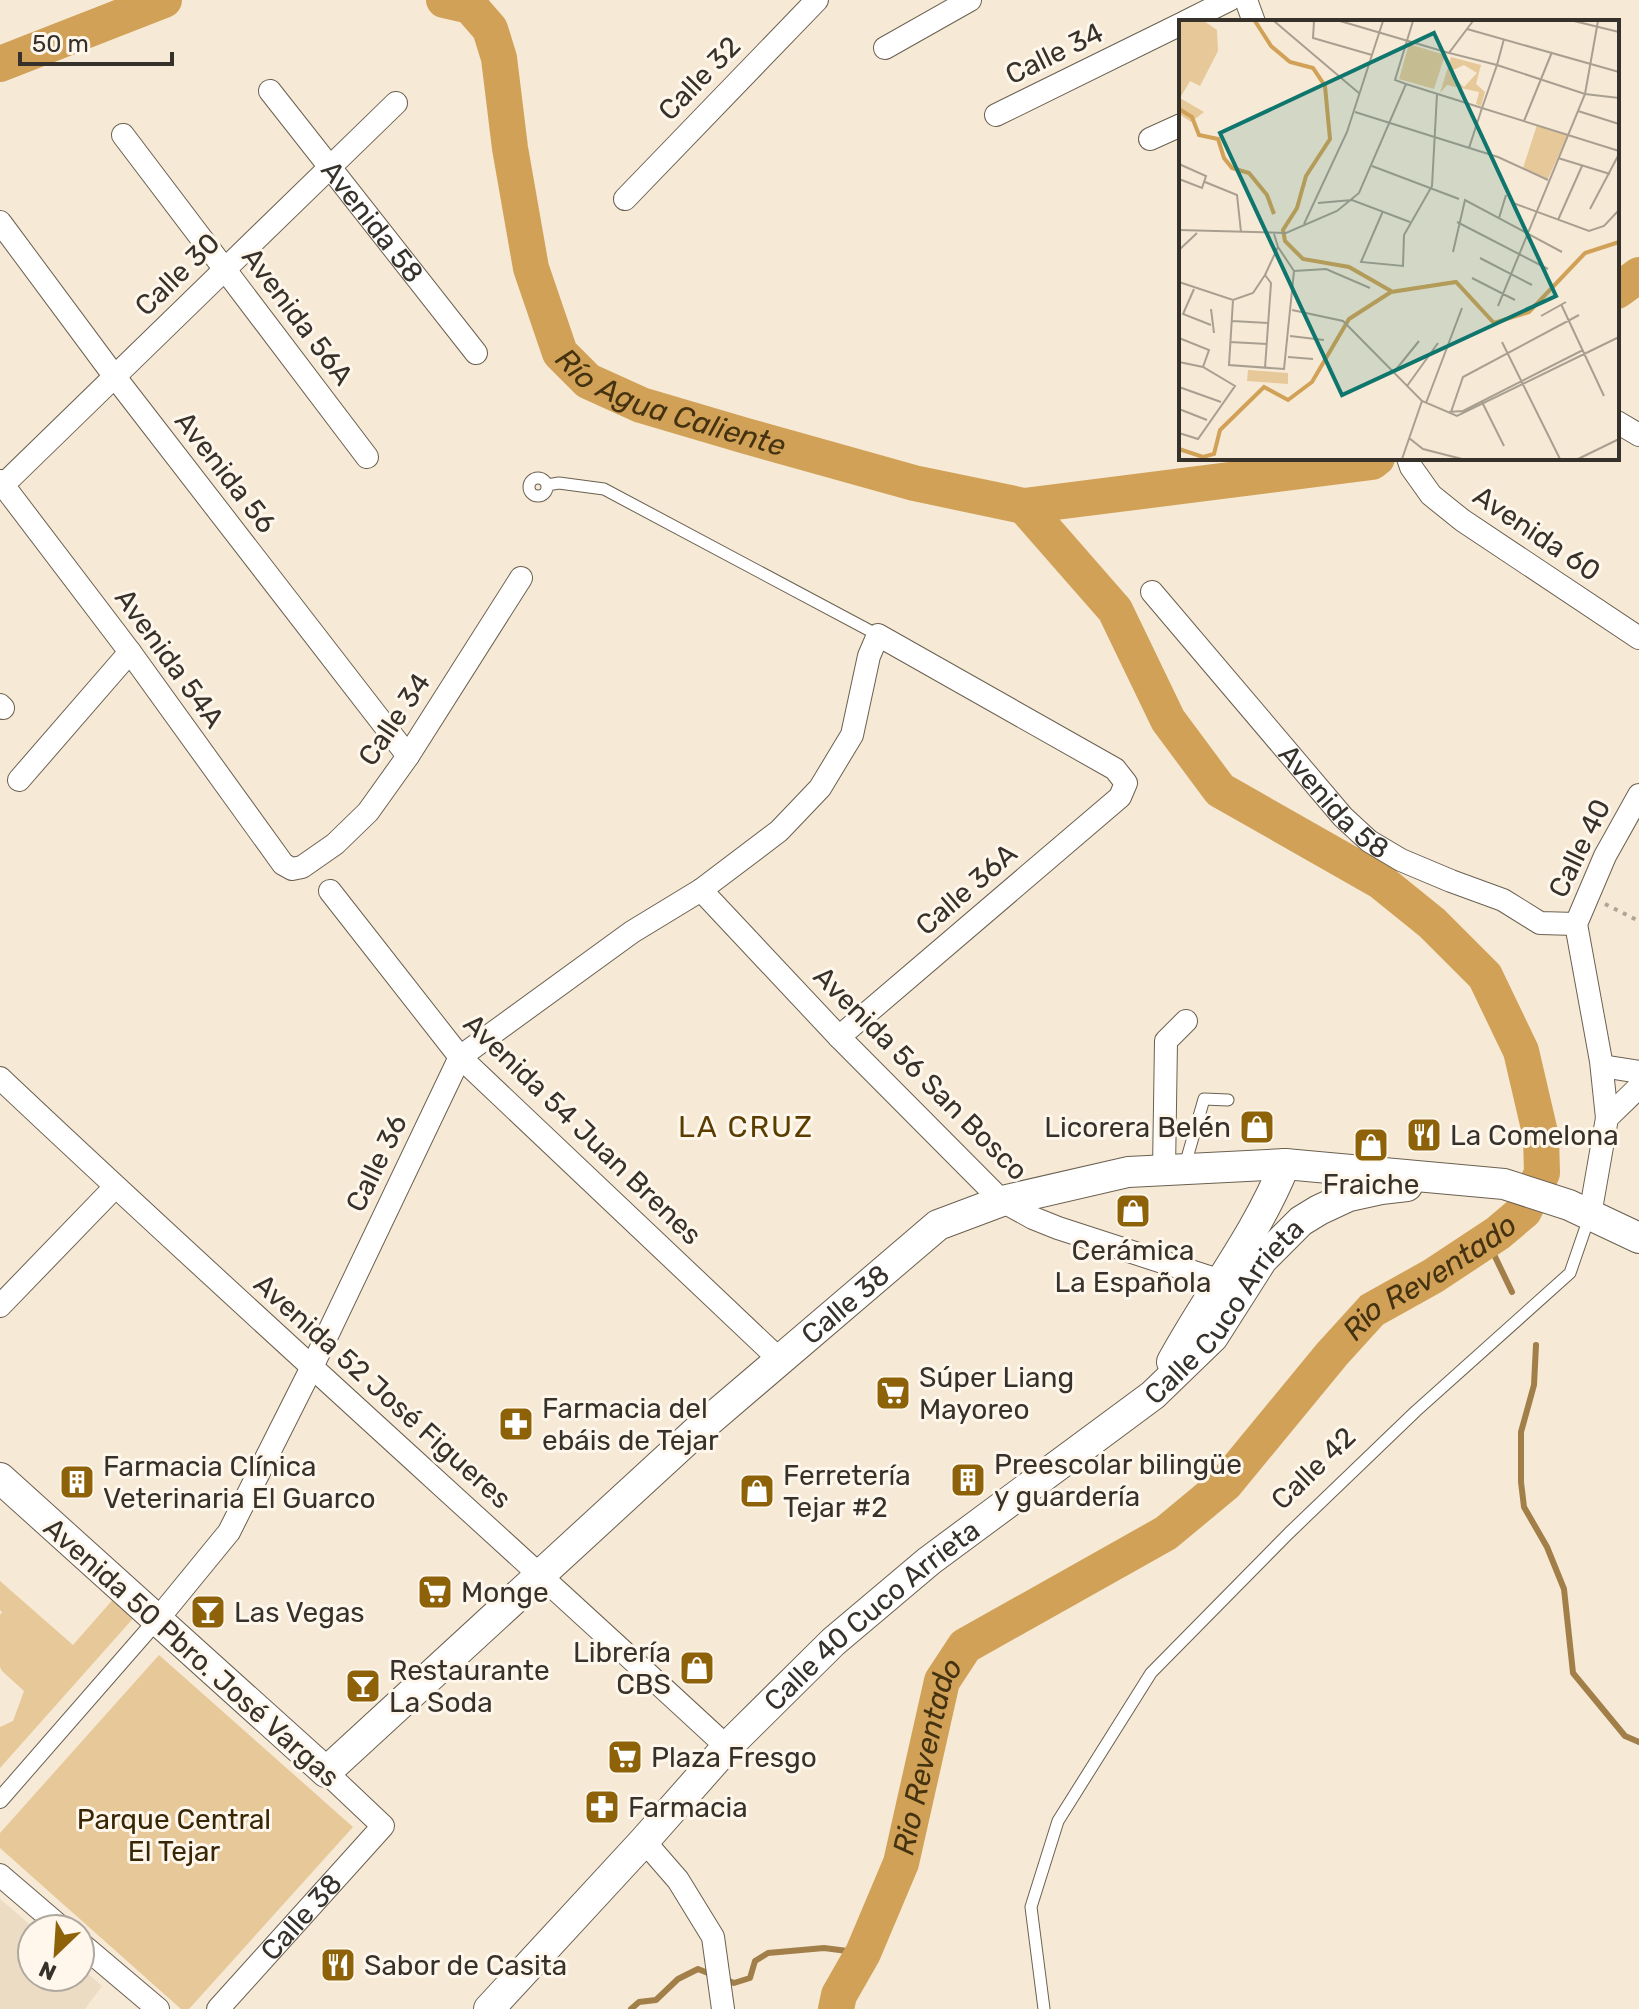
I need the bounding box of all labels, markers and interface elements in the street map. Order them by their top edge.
scale bar [20,16,172,66]
street label: Calle 34 [1000,16,1108,91]
inset map [1179,20,1619,460]
text: 50 m [32,30,89,58]
street label: Calle 32 [652,30,747,127]
street label: Avenida 58 [314,154,430,289]
street label: Calle 30 [128,226,227,323]
street label: Avenida 56A [235,241,360,392]
water label: Río Agua Caliente [548,341,790,464]
street label: Avenida 56 [168,405,283,540]
street label: Avenida 60 [1467,479,1606,588]
street label: Avenida 54A [108,582,231,735]
street label: Calle 34 [352,667,437,772]
street label: Avenida 58 [1272,738,1395,866]
street label: Calle 40 [1542,794,1617,903]
street label: Calle 36A [909,837,1024,942]
street label: Avenida 56 San Bosco [807,960,1034,1187]
street label: Avenida 54 Juan Brenes [457,1007,708,1252]
shop icon: Licorera Belén [1238,1108,1276,1146]
street label: Calle 36 [339,1109,414,1217]
district label: LA CRUZ [678,1109,814,1145]
place label: Licorera Belén [1044,1111,1231,1144]
restaurant icon: La Comelona [1405,1116,1443,1154]
place label: La Comelona [1450,1119,1619,1152]
shop icon: Fraiche [1352,1126,1390,1164]
place label: Fraiche [1323,1168,1419,1201]
shop icon: Cerámica La Española [1114,1192,1152,1230]
water label: Rio Reventado [1335,1207,1524,1348]
street label: Calle Cuco Arrieta [1138,1212,1311,1411]
place label: Cerámica La Española [1055,1234,1211,1299]
street label: Calle 38 [795,1258,896,1351]
street label: Avenida 52 José Figueres [247,1267,518,1516]
place label: Súper Liang Mayoreo [919,1361,1074,1426]
supermarket icon: Súper Liang Mayoreo [874,1374,912,1412]
place label: Farmacia del ebáis de Tejar [542,1392,719,1457]
pharmacy icon: Farmacia del ebáis de Tejar [497,1405,535,1443]
street label: Calle 42 [1264,1420,1362,1516]
place label: Preescolar bilingüe y guardería [994,1448,1242,1513]
place label: Farmacia Clínica Veterinaria El Guarco [103,1450,376,1515]
place label: Ferretería Tejar #2 [783,1459,911,1524]
building icon: Preescolar bilingüe y guardería [949,1461,987,1499]
building icon: Farmacia Clínica Veterinaria El Guarco [58,1463,96,1501]
shop icon: Ferretería Tejar #2 [738,1472,776,1510]
street label: Avenida 50 Pbro. José Vargas [37,1511,346,1794]
street label: Calle 40 Cuco Arrieta [758,1513,986,1718]
supermarket icon: Monge [416,1573,454,1611]
place label: Monge [461,1576,549,1609]
bar icon: Las Vegas [189,1593,227,1631]
place label: Las Vegas [234,1596,365,1629]
place label: Librería CBS [573,1636,671,1701]
shop icon: Librería CBS [678,1649,716,1687]
water label: Rio Reventado [885,1651,970,1859]
place label: Restaurante La Soda [389,1654,550,1719]
bar icon: Restaurante La Soda [344,1667,382,1705]
supermarket icon: Plaza Fresgo [606,1738,644,1776]
place label: Plaza Fresgo [651,1741,817,1774]
pharmacy icon: Farmacia [583,1788,621,1826]
place label: Farmacia [628,1791,748,1824]
park label: Parque Central El Tejar [77,1803,271,1868]
street label: Calle 38 [254,1867,349,1967]
north arrow [16,1913,96,1993]
restaurant icon: Sabor de Casita [319,1946,357,1984]
place label: Sabor de Casita [364,1949,567,1982]
text: N [35,1955,61,1986]

